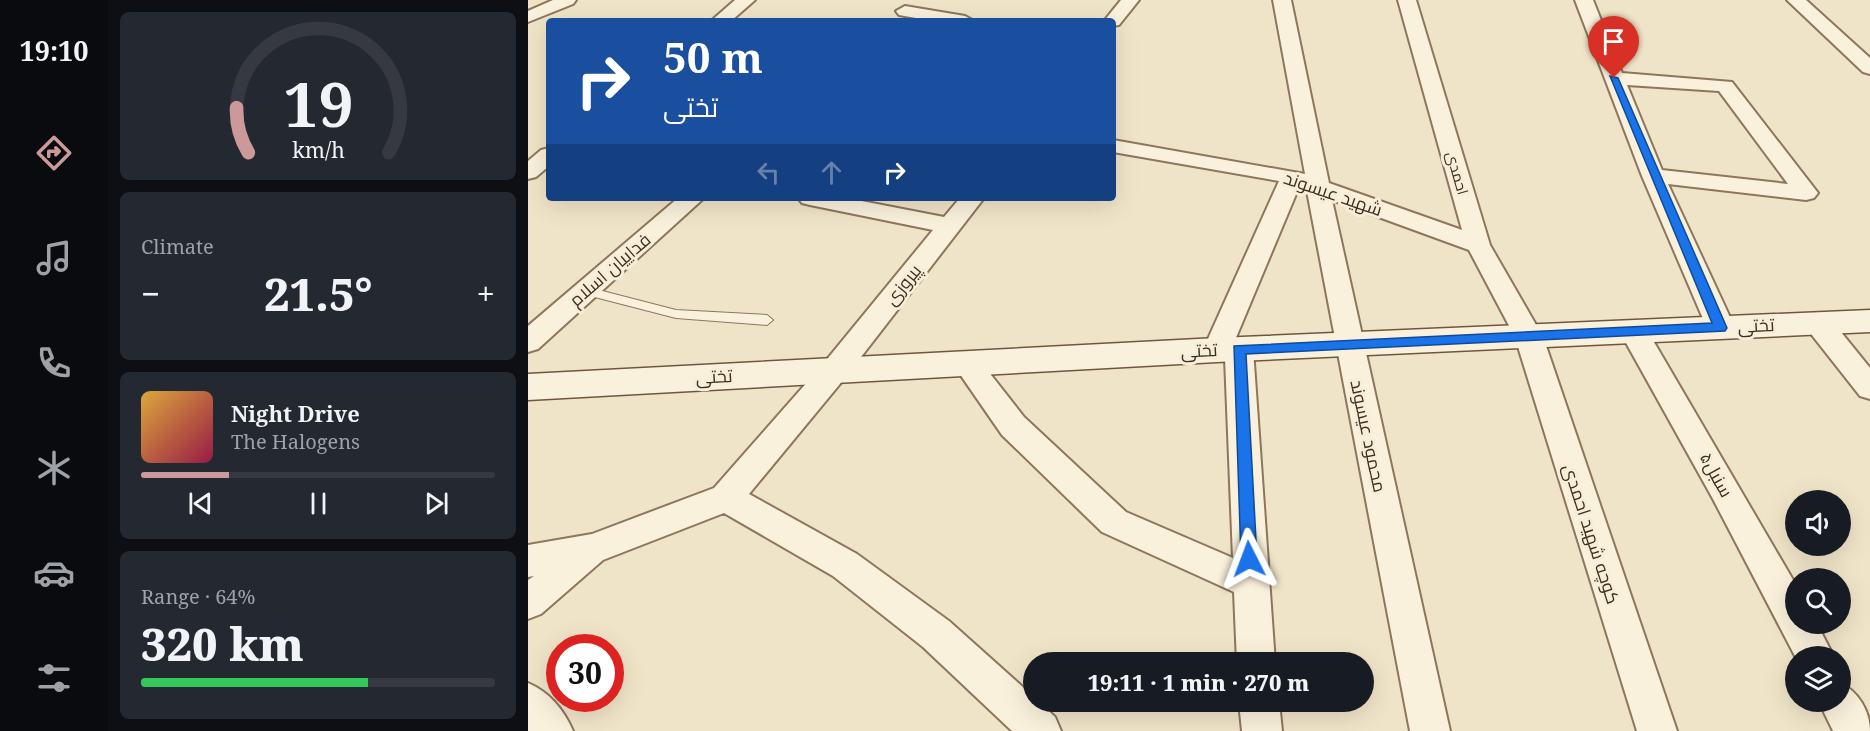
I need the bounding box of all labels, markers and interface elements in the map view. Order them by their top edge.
pin [1588,16,1639,78]
icon: arrive [1597,25,1630,58]
text: 50 m [663,28,763,85]
text: 19:10 [19,32,89,69]
icon: right [564,42,642,120]
text: 19 [283,60,353,145]
text: تختی [663,88,718,125]
icon: directions [33,132,75,174]
text: km/h [292,135,345,164]
street label: احمدی [1441,149,1474,197]
icon: left [752,156,785,189]
icon: ahead [815,156,848,189]
icon: right [878,156,911,189]
street label: شهید عیسوند [1281,165,1386,221]
street label: فداییان اسلام [564,227,656,312]
text: Climate [141,233,214,260]
icon: music [33,237,75,279]
street label: پیروزی [878,259,927,310]
text: 21.5° [264,263,373,324]
text: − [141,271,160,316]
text: + [477,271,495,316]
street label: تختی [1737,312,1775,338]
street label: تختی [1180,337,1218,363]
icon: phone [33,342,75,384]
street label: تختی [695,363,733,389]
street label: محمود عیسوند [1345,377,1393,494]
text: Night Drive [231,398,360,428]
text: The Halogens [231,428,360,455]
icon: climate [33,447,75,489]
street label: سنبل۵ [1695,448,1739,501]
street label: کوچه شهید احمدی [1557,461,1626,607]
icon: previous [184,487,217,520]
icon: pause [302,487,335,520]
icon: next [420,487,453,520]
map controls [1785,490,1851,712]
button: sound [1785,490,1851,556]
position arrow [1217,527,1281,591]
icon: car [33,552,75,594]
button: search [1785,568,1851,634]
text: Range · 64% [141,583,255,610]
text: 320 km [141,613,304,674]
speed limit sign: 30 [546,634,624,712]
button: layers [1785,646,1851,712]
icon: filters [33,657,75,699]
text: 19:11 · 1 min · 270 m [1088,667,1309,697]

